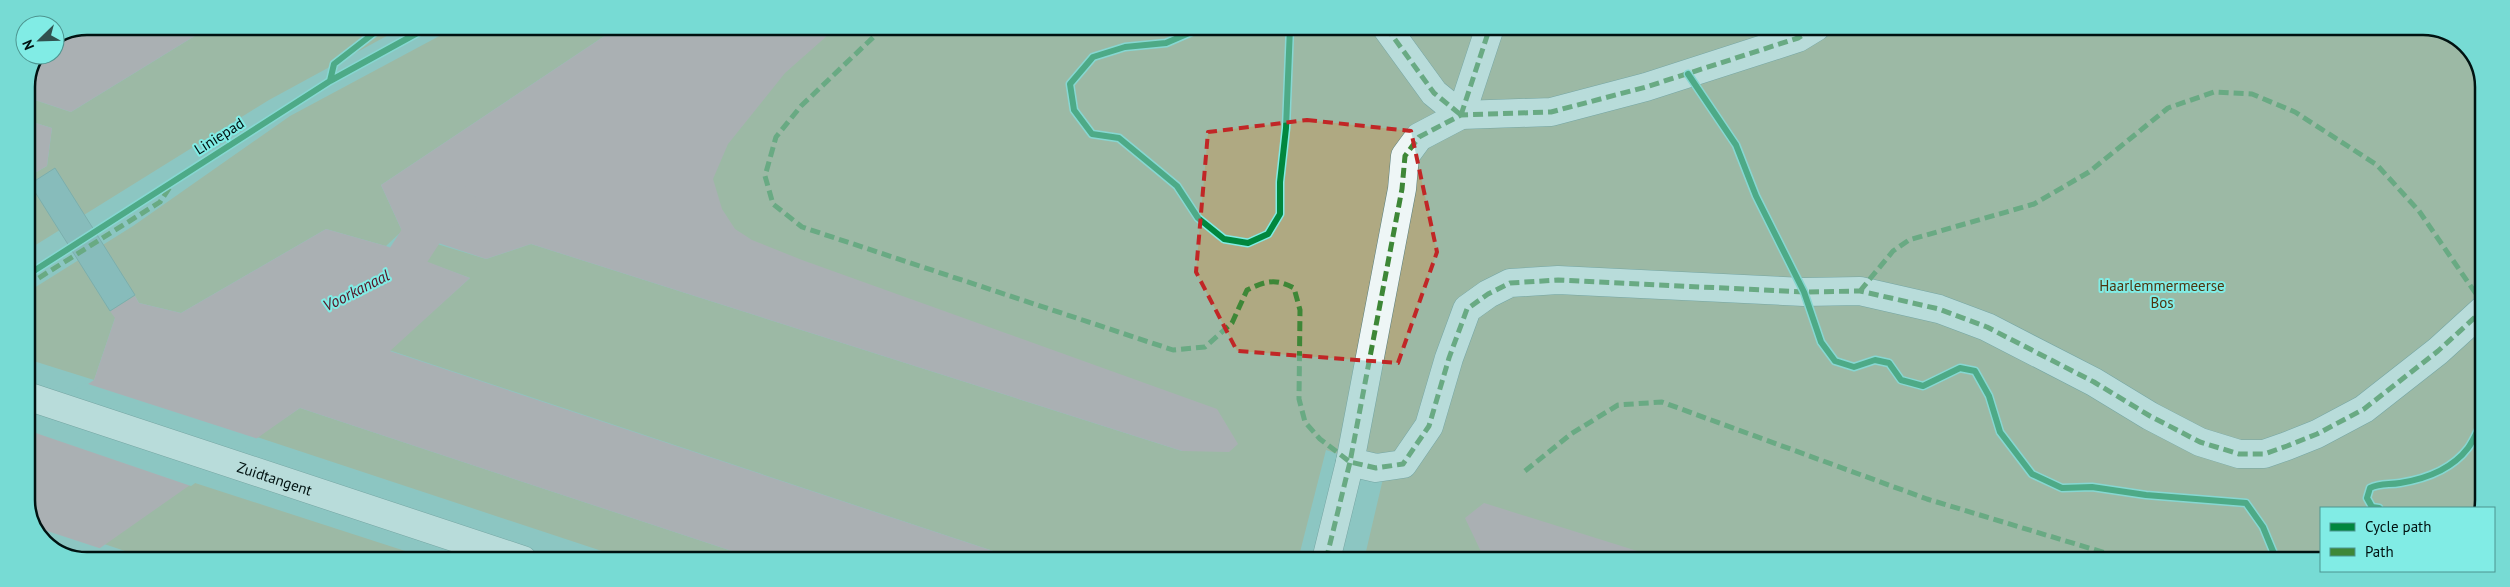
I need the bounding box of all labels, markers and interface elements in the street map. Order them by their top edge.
north arrow [15,15,65,65]
text: N [18,37,38,53]
street label: Liniepad [191,113,247,159]
water label: Voorkanaal [319,264,393,315]
park label: Haarlemmermeerse Bos [2099,276,2225,312]
street label: Zuidtangent [235,457,315,499]
legend [2320,507,2495,572]
text: Cycle path [2365,517,2431,536]
text: Path [2365,542,2394,561]

